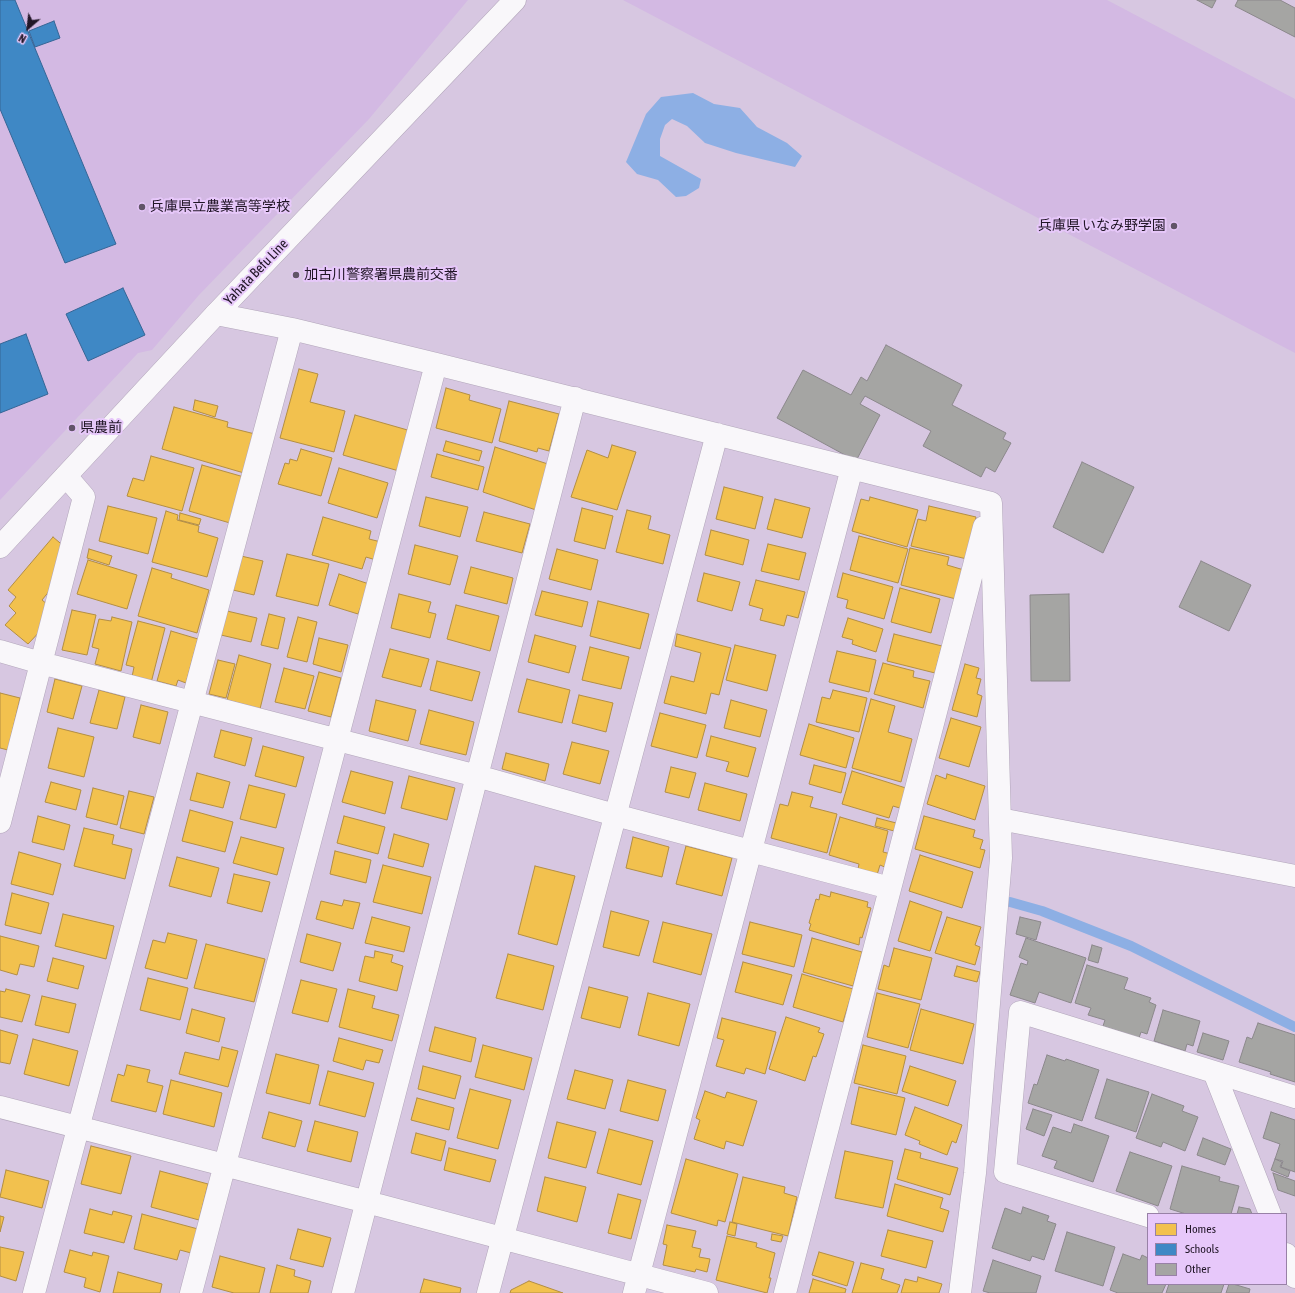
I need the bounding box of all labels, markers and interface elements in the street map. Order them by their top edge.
north arrow [8,8,48,48]
text: N [17,32,28,45]
place label: 兵庫県立農業高等学校 [150,199,290,215]
marker: 兵庫県立農業高等学校 [137,202,147,212]
place label: 兵庫県 いなみ野学園 [1038,218,1166,234]
marker: 兵庫県 いなみ野学園 [1169,221,1179,231]
street label: Yahata Befu Line [220,236,292,308]
place label: 加古川警察署県農前交番 [304,267,458,283]
marker: 加古川警察署県農前交番 [291,270,301,280]
place label: 県農前 [80,420,122,436]
marker: 県農前 [67,423,77,433]
legend [1147,1213,1287,1285]
text: Homes [1185,1222,1216,1236]
text: Schools [1185,1242,1219,1256]
text: Other [1185,1262,1210,1276]

